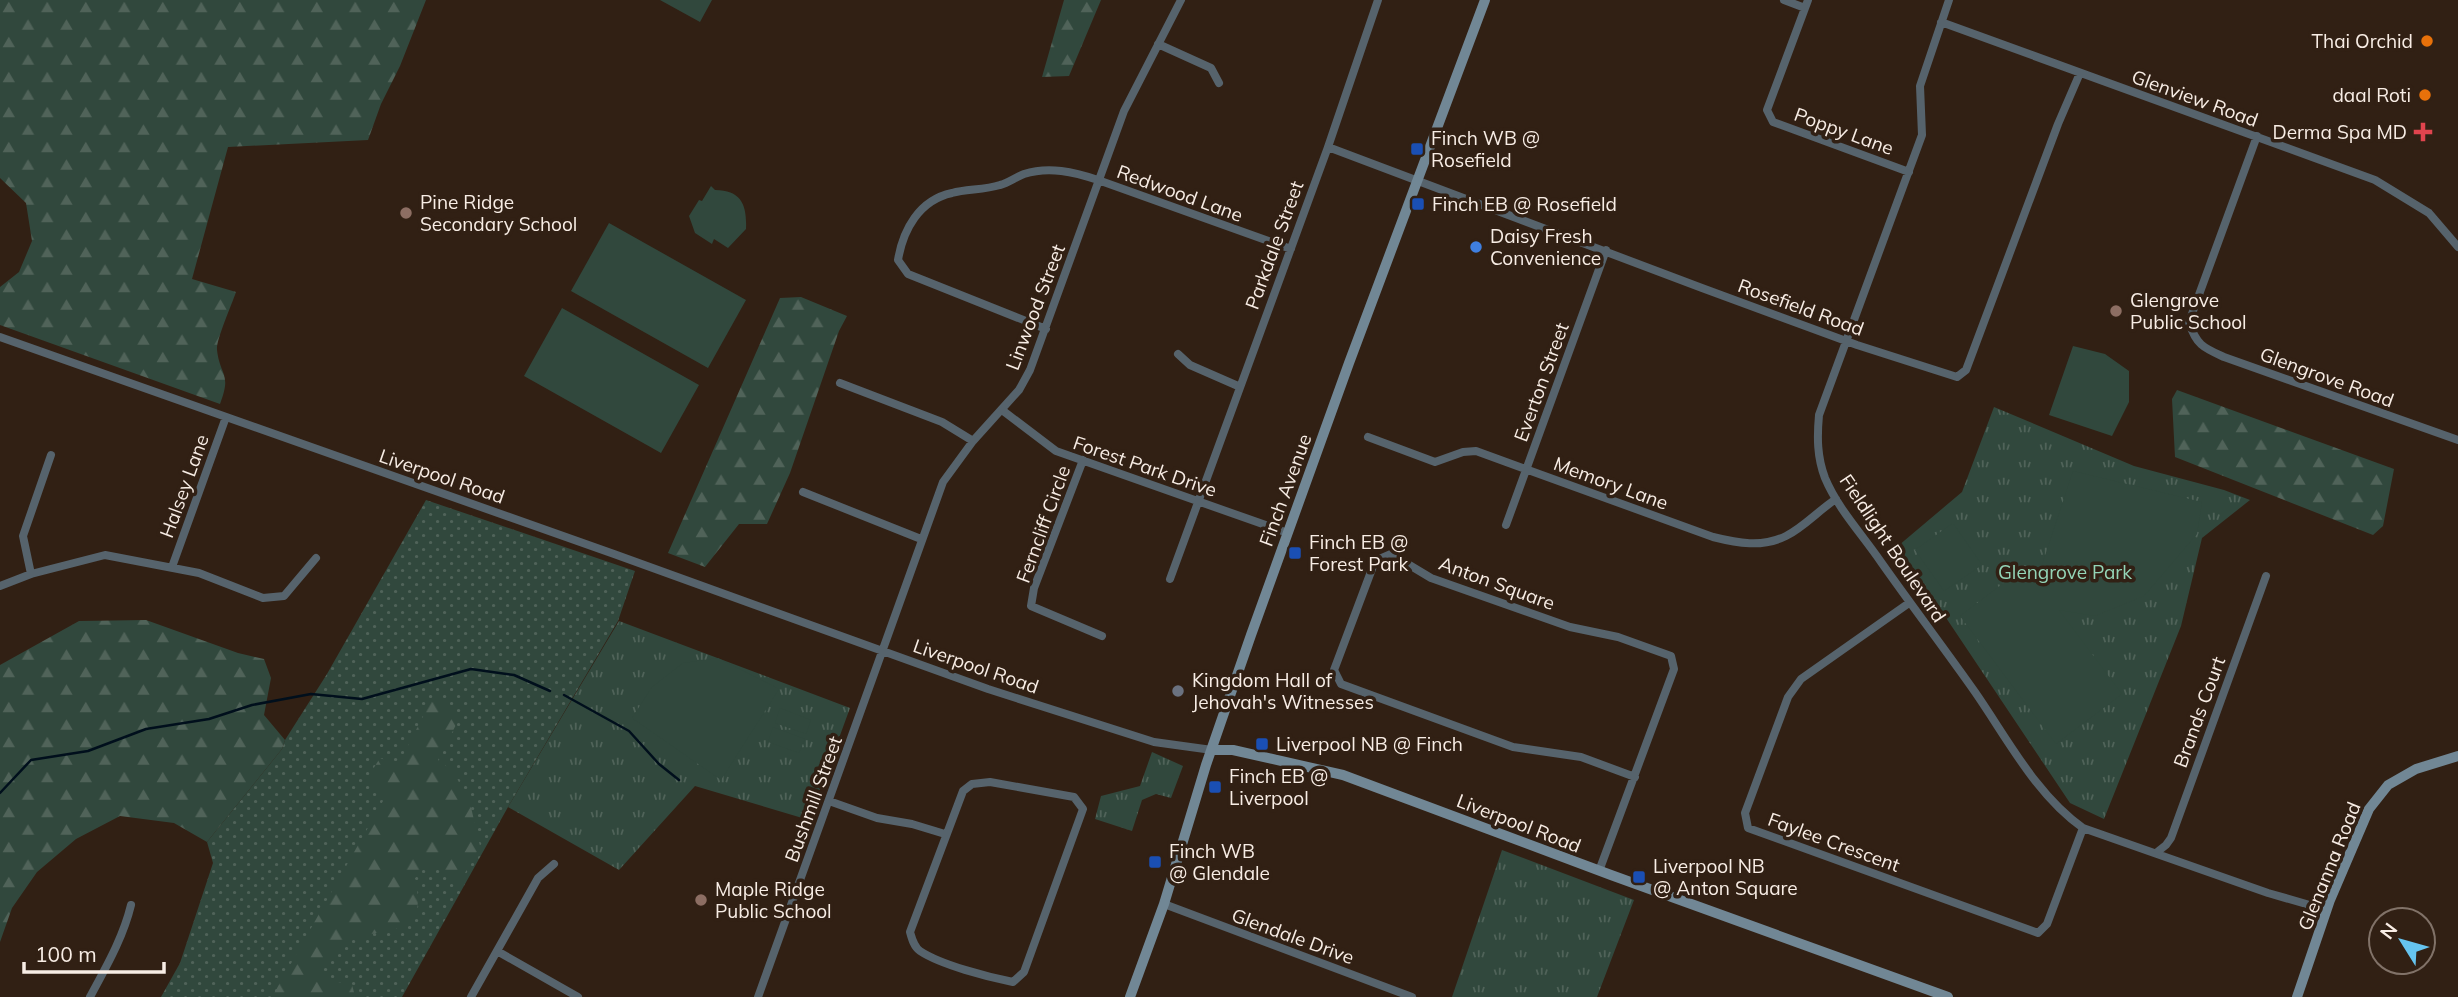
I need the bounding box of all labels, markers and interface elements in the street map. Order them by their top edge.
place label: Thai Orchid [2312,29,2413,53]
marker: Thai Orchid [2419,33,2435,49]
street label: Glenview Road [2129,64,2261,132]
place label: daal Roti [2332,83,2411,107]
marker: daal Roti [2417,87,2433,103]
street label: Poppy Lane [1791,102,1897,160]
place label: Derma Spa MD [2272,120,2407,144]
marker: Derma Spa MD [2413,122,2433,142]
place label: Finch WB @ Rosefield [1431,126,1540,172]
marker: Finch WB @ Rosefield [1409,141,1425,157]
street label: Redwood Lane [1114,159,1246,227]
street label: Parkdale Street [1240,177,1308,312]
place label: Pine Ridge Secondary School [420,190,577,236]
place label: Finch EB @ Rosefield [1432,192,1617,216]
marker: Finch EB @ Rosefield [1410,196,1426,212]
marker: Pine Ridge Secondary School [398,205,414,221]
place label: Daisy Fresh Convenience [1490,224,1601,270]
marker: Daisy Fresh Convenience [1468,239,1484,255]
street label: Linwood Street [1000,240,1070,373]
street label: Rosefield Road [1735,273,1867,341]
place label: Glengrove Public School [2130,288,2247,334]
marker: Glengrove Public School [2108,303,2124,319]
street label: Everton Street [1508,319,1574,445]
street label: Glengrove Road [2257,342,2397,412]
street label: Forest Park Drive [1070,430,1220,502]
street label: Finch Avenue [1254,430,1316,550]
street label: Halsey Lane [154,431,214,541]
street label: Liverpool Road [376,443,508,509]
street label: Memory Lane [1551,451,1671,515]
street label: Ferncliff Circle [1011,462,1075,586]
street label: Fieldlight Boulevard [1834,469,1952,627]
place label: Finch EB @ Forest Park [1309,530,1408,576]
marker: Finch EB @ Forest Park [1287,545,1303,561]
street label: Anton Square [1436,551,1558,615]
park label: Glengrove Park [1998,560,2132,584]
street label: Liverpool Road [910,633,1042,699]
street label: Brands Court [2168,653,2230,771]
place label: Kingdom Hall of Jehovah's Witnesses [1192,668,1374,714]
marker: Kingdom Hall of Jehovah's Witnesses [1170,683,1186,699]
street label: Bushmill Street [779,732,847,865]
place label: Liverpool NB @ Finch [1276,732,1463,756]
marker: Liverpool NB @ Finch [1254,736,1270,752]
place label: Finch EB @ Liverpool [1229,764,1328,810]
marker: Finch EB @ Liverpool [1207,779,1223,795]
street label: Liverpool Road [1453,788,1585,858]
street label: Glenanna Road [2292,798,2366,934]
street label: Faylee Crescent [1765,807,1904,877]
place label: Finch WB @ Glendale [1169,839,1270,885]
marker: Finch WB @ Glendale [1147,854,1163,870]
place label: Liverpool NB @ Anton Square [1653,854,1798,900]
marker: Liverpool NB @ Anton Square [1631,869,1647,885]
place label: Maple Ridge Public School [715,877,832,923]
marker: Maple Ridge Public School [693,892,709,908]
street label: Glendale Drive [1229,903,1357,969]
north arrow [2367,906,2437,976]
text: N [2375,918,2402,944]
scale bar [24,930,164,974]
text: 100 m [35,941,97,967]

